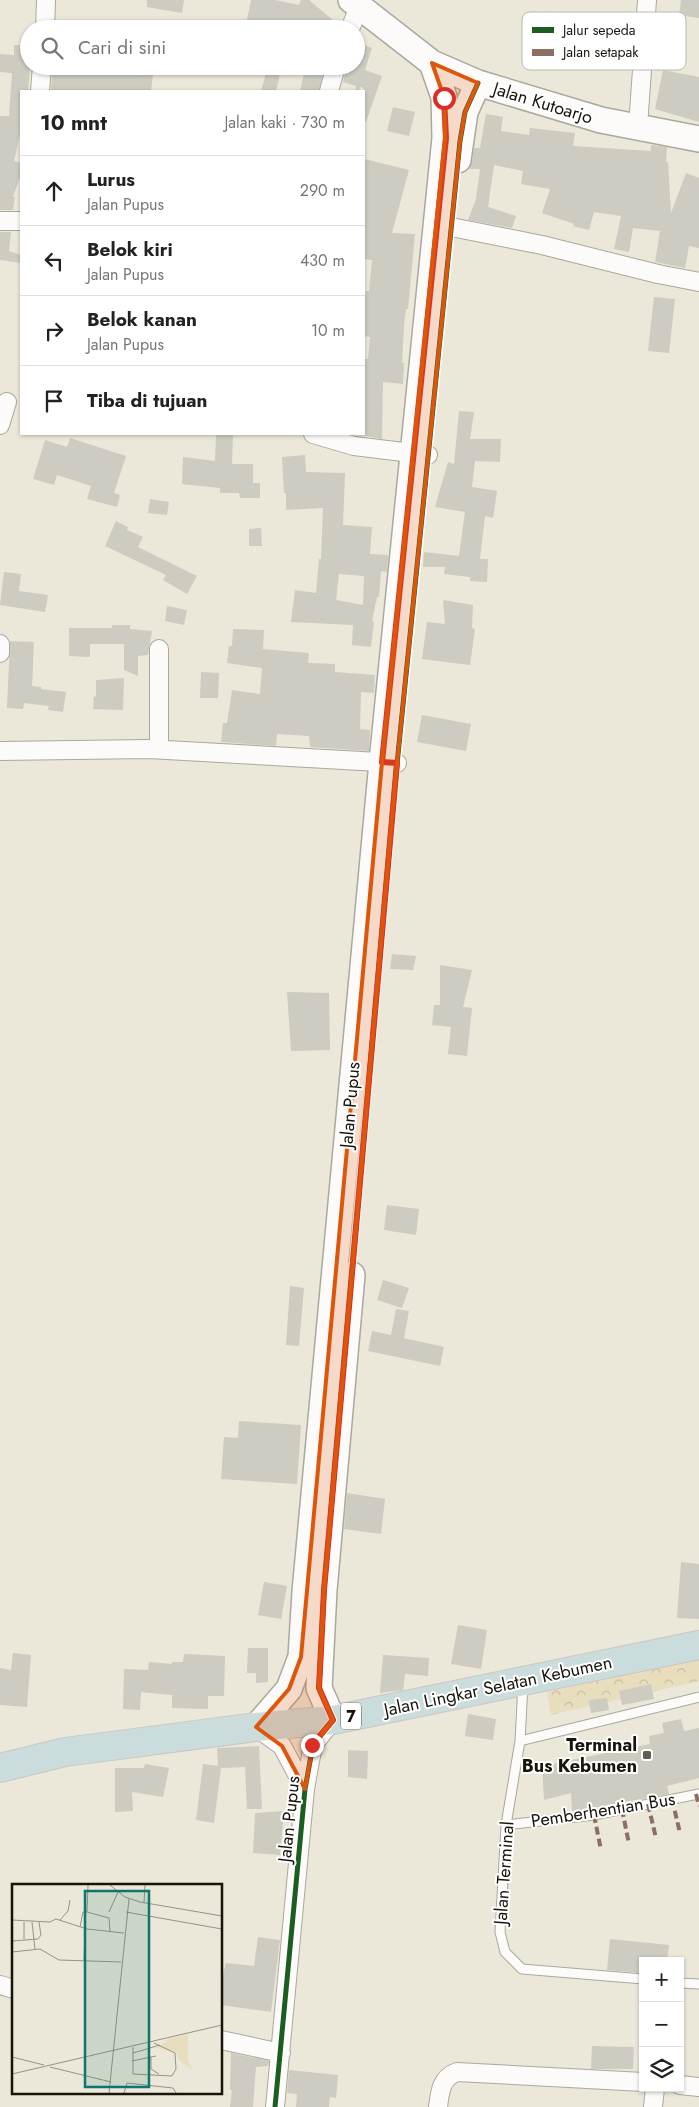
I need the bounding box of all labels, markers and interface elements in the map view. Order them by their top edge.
legend [522,12,686,70]
search box [20,20,365,75]
text: Jalur sepeda [561,20,635,40]
icon: search [38,34,66,62]
text: Cari di sini [78,34,166,61]
text: Jalan setapak [561,42,639,62]
street label: Jalan Kutoarjo [488,75,596,131]
route start [433,87,456,110]
text: 10 mnt [40,108,107,138]
text: Jalan kaki · 730 m [225,111,345,134]
text: Lurus [87,166,135,193]
icon: ahead [40,177,68,205]
text: 290 m [300,179,345,202]
text: Jalan Pupus [87,193,164,216]
text: Belok kiri [87,236,173,263]
icon: left [40,247,68,275]
text: 430 m [300,249,345,272]
text: Jalan Pupus [87,263,164,286]
text: Belok kanan [87,306,197,333]
icon: right [40,317,68,345]
text: 10 m [311,319,345,342]
text: Jalan Pupus [87,333,164,356]
icon: arrive [40,387,68,415]
text: Tiba di tujuan [87,387,207,414]
street label: Jalan Pupus [333,1061,367,1151]
street label: Jalan Lingkar Selatan Kebumen [380,1649,614,1723]
road number: 7 [341,1702,361,1730]
place label: Terminal Bus Kebumen [522,1732,637,1779]
route end [301,1734,324,1757]
marker: Terminal Bus Kebumen [641,1749,653,1761]
street label: Jalan Pupus [271,1775,306,1865]
street label: Pemberhentian Bus [529,1786,677,1834]
street label: Jalan Terminal [487,1820,521,1928]
inset map [12,1884,222,2094]
map controls [639,1957,684,2092]
button: + [639,1957,684,2002]
button: − [639,2002,684,2047]
button: layers [639,2047,684,2092]

